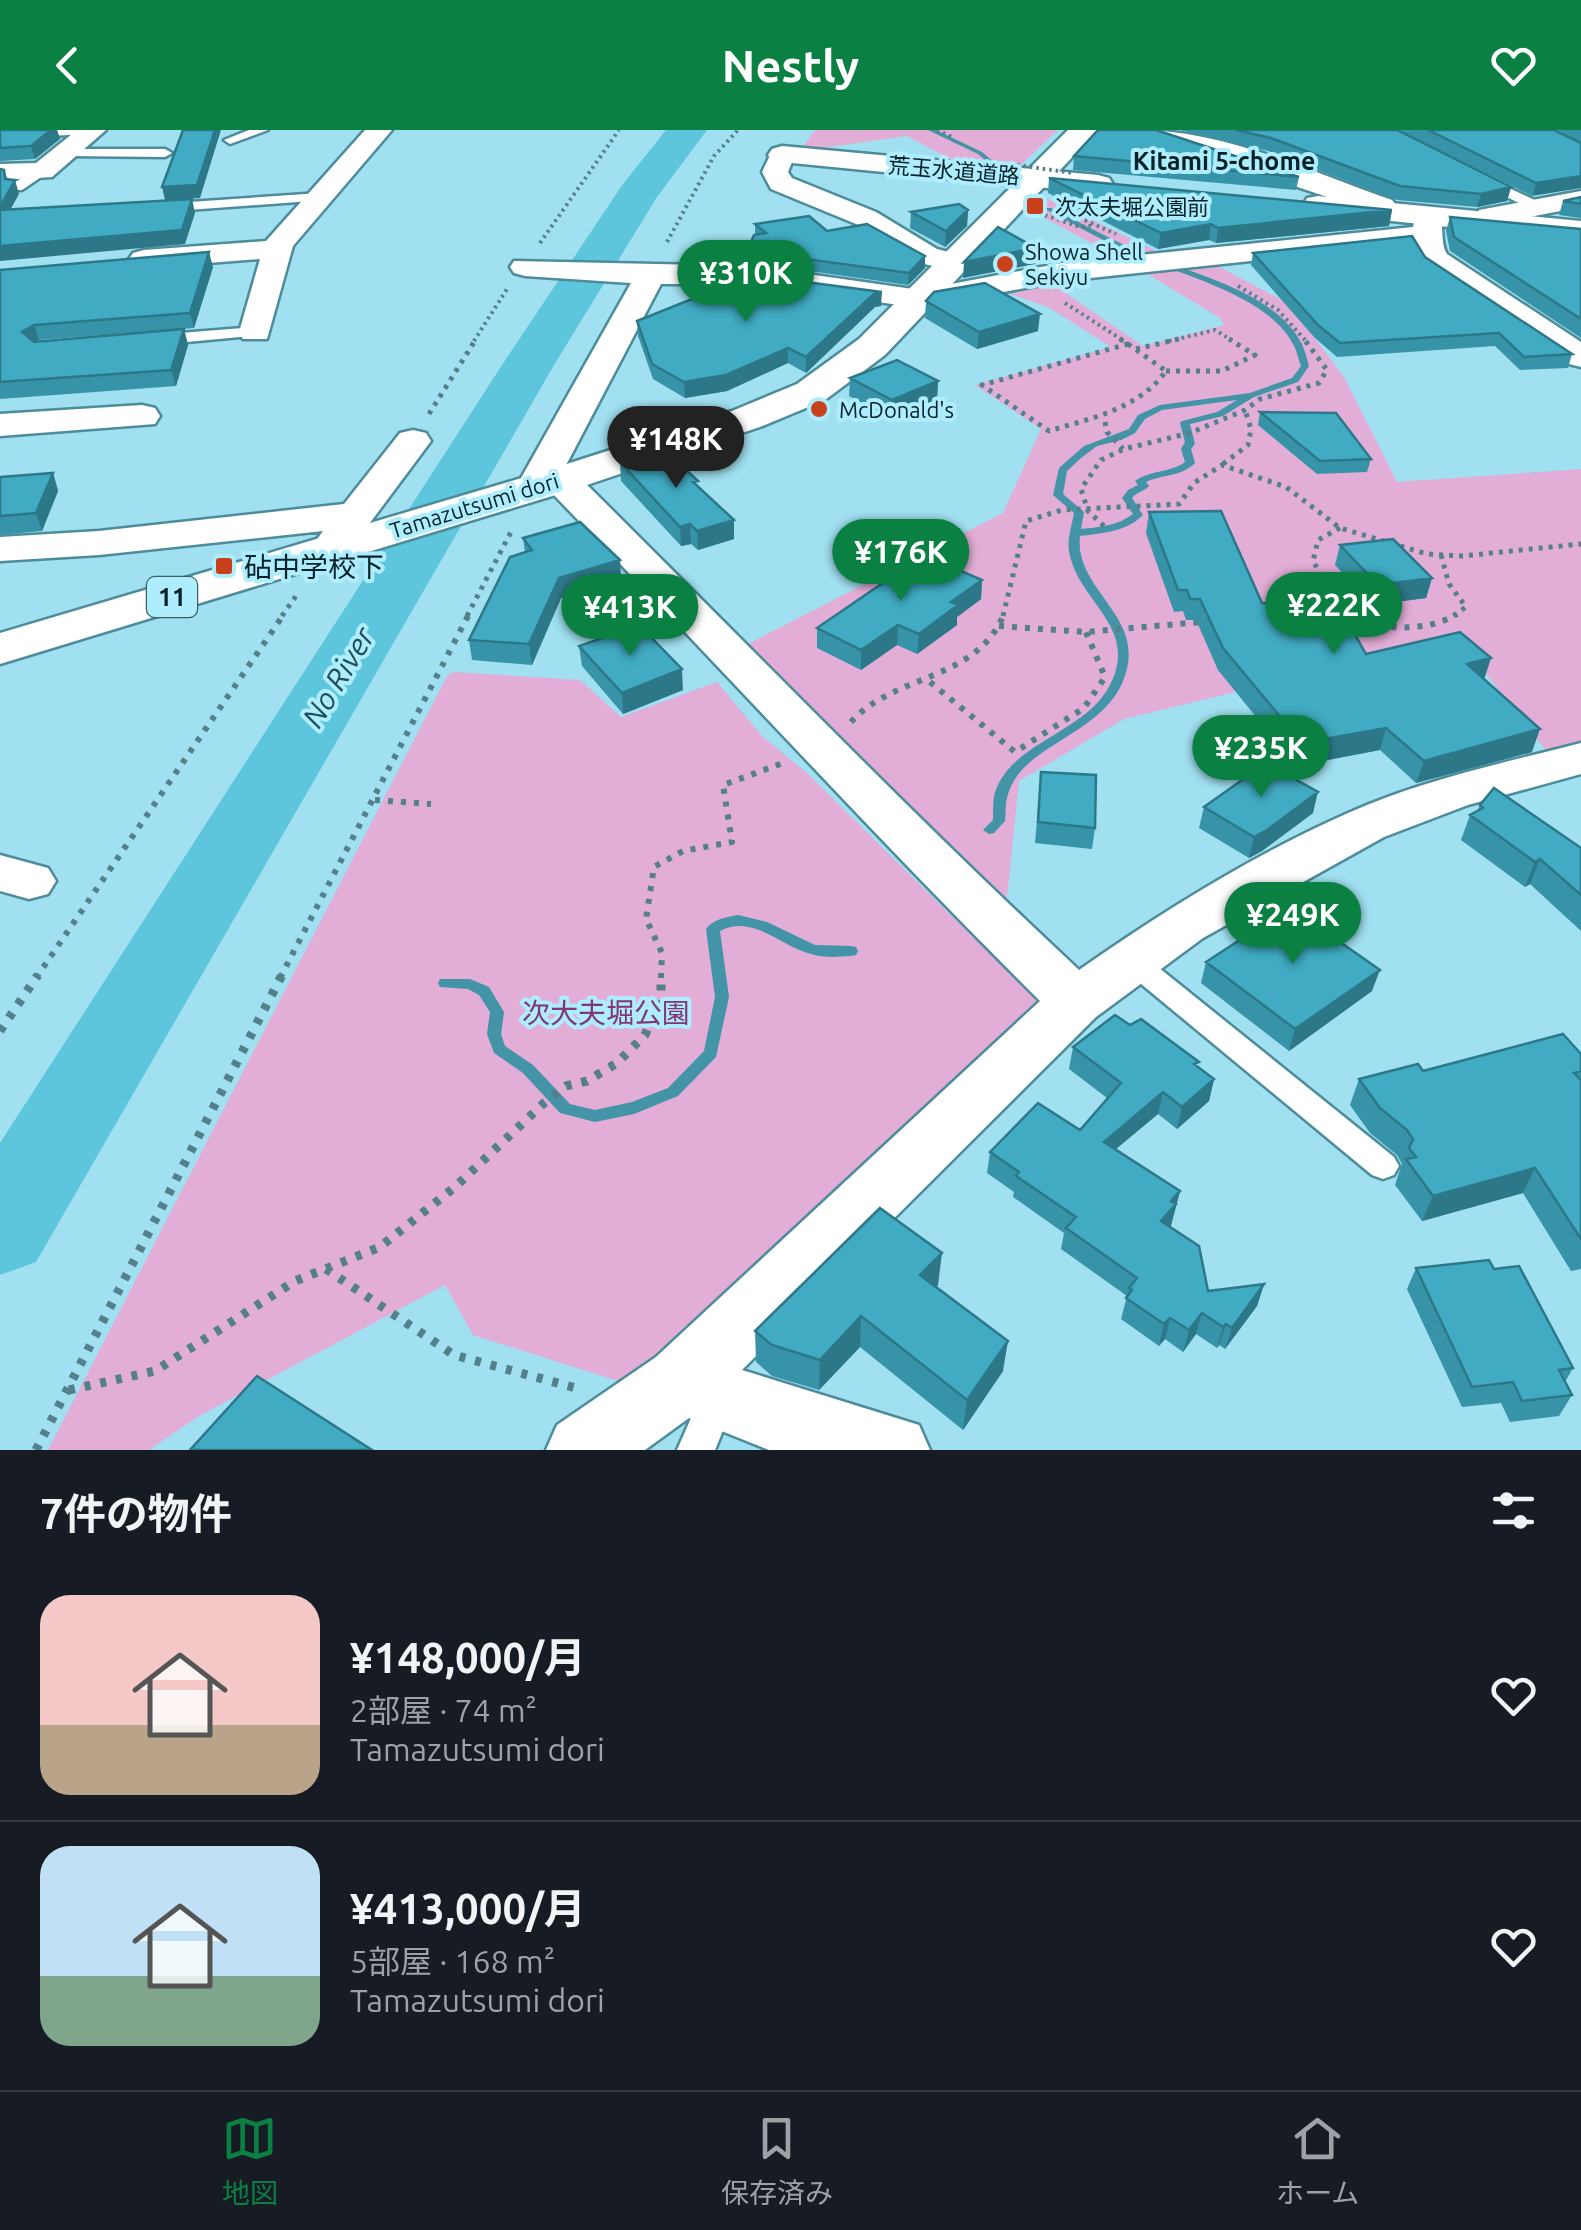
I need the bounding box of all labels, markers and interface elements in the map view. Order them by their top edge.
icon: back [40,38,95,93]
icon: heart [1486,38,1541,93]
text: Nestly [722,40,859,91]
district label: Kitami 5-chome [1133,147,1315,175]
street label: 荒玉水道道路 [887,152,1021,188]
place label: 次太夫堀公園前 [1055,194,1209,219]
marker: 次太夫堀公園前 [1024,195,1046,217]
place label: Showa Shell Sekiyu [1025,239,1143,289]
pin: ¥310K [676,240,816,325]
marker: Showa Shell Sekiyu [994,253,1016,275]
text: ¥310K [699,254,793,290]
place label: McDonald's [839,397,954,422]
marker: McDonald's [808,398,830,420]
pin: ¥148K [606,406,746,491]
text: ¥148K [629,420,723,456]
street label: Tamazutsumi dori [387,467,561,543]
pin: ¥176K [831,519,971,604]
text: ¥176K [854,533,948,569]
place label: 砧中学校下 [244,551,384,582]
marker: 砧中学校下 [213,555,235,577]
pin: ¥222K [1264,572,1404,657]
pin: ¥413K [560,574,700,659]
road number: 11 [147,577,197,617]
text: ¥222K [1287,586,1381,622]
text: ¥413K [583,588,677,624]
water label: No River [295,620,382,733]
pin: ¥235K [1191,715,1331,800]
text: ¥235K [1214,729,1308,765]
pin: ¥249K [1223,882,1363,967]
text: ¥249K [1246,896,1340,932]
park label: 次大夫堀公園 [522,997,690,1028]
icon: filters [1486,1483,1541,1538]
text: 7件の物件 [40,1490,232,1537]
text: ¥148,000/月 [350,1634,586,1681]
icon: home [120,1635,240,1755]
icon: heart [1486,1668,1541,1723]
text: 2部屋 · 74 m² [350,1692,537,1728]
text: Tamazutsumi dori [350,1731,605,1767]
text: ¥413,000/月 [350,1885,586,1932]
icon: home [120,1886,240,2006]
icon: heart [1486,1919,1541,1974]
text: 5部屋 · 168 m² [350,1943,555,1979]
text: Tamazutsumi dori [350,1982,605,2018]
tab: 地図 [222,2111,278,2211]
tab: 保存済み [721,2111,833,2211]
tab: ホーム [1276,2111,1359,2211]

